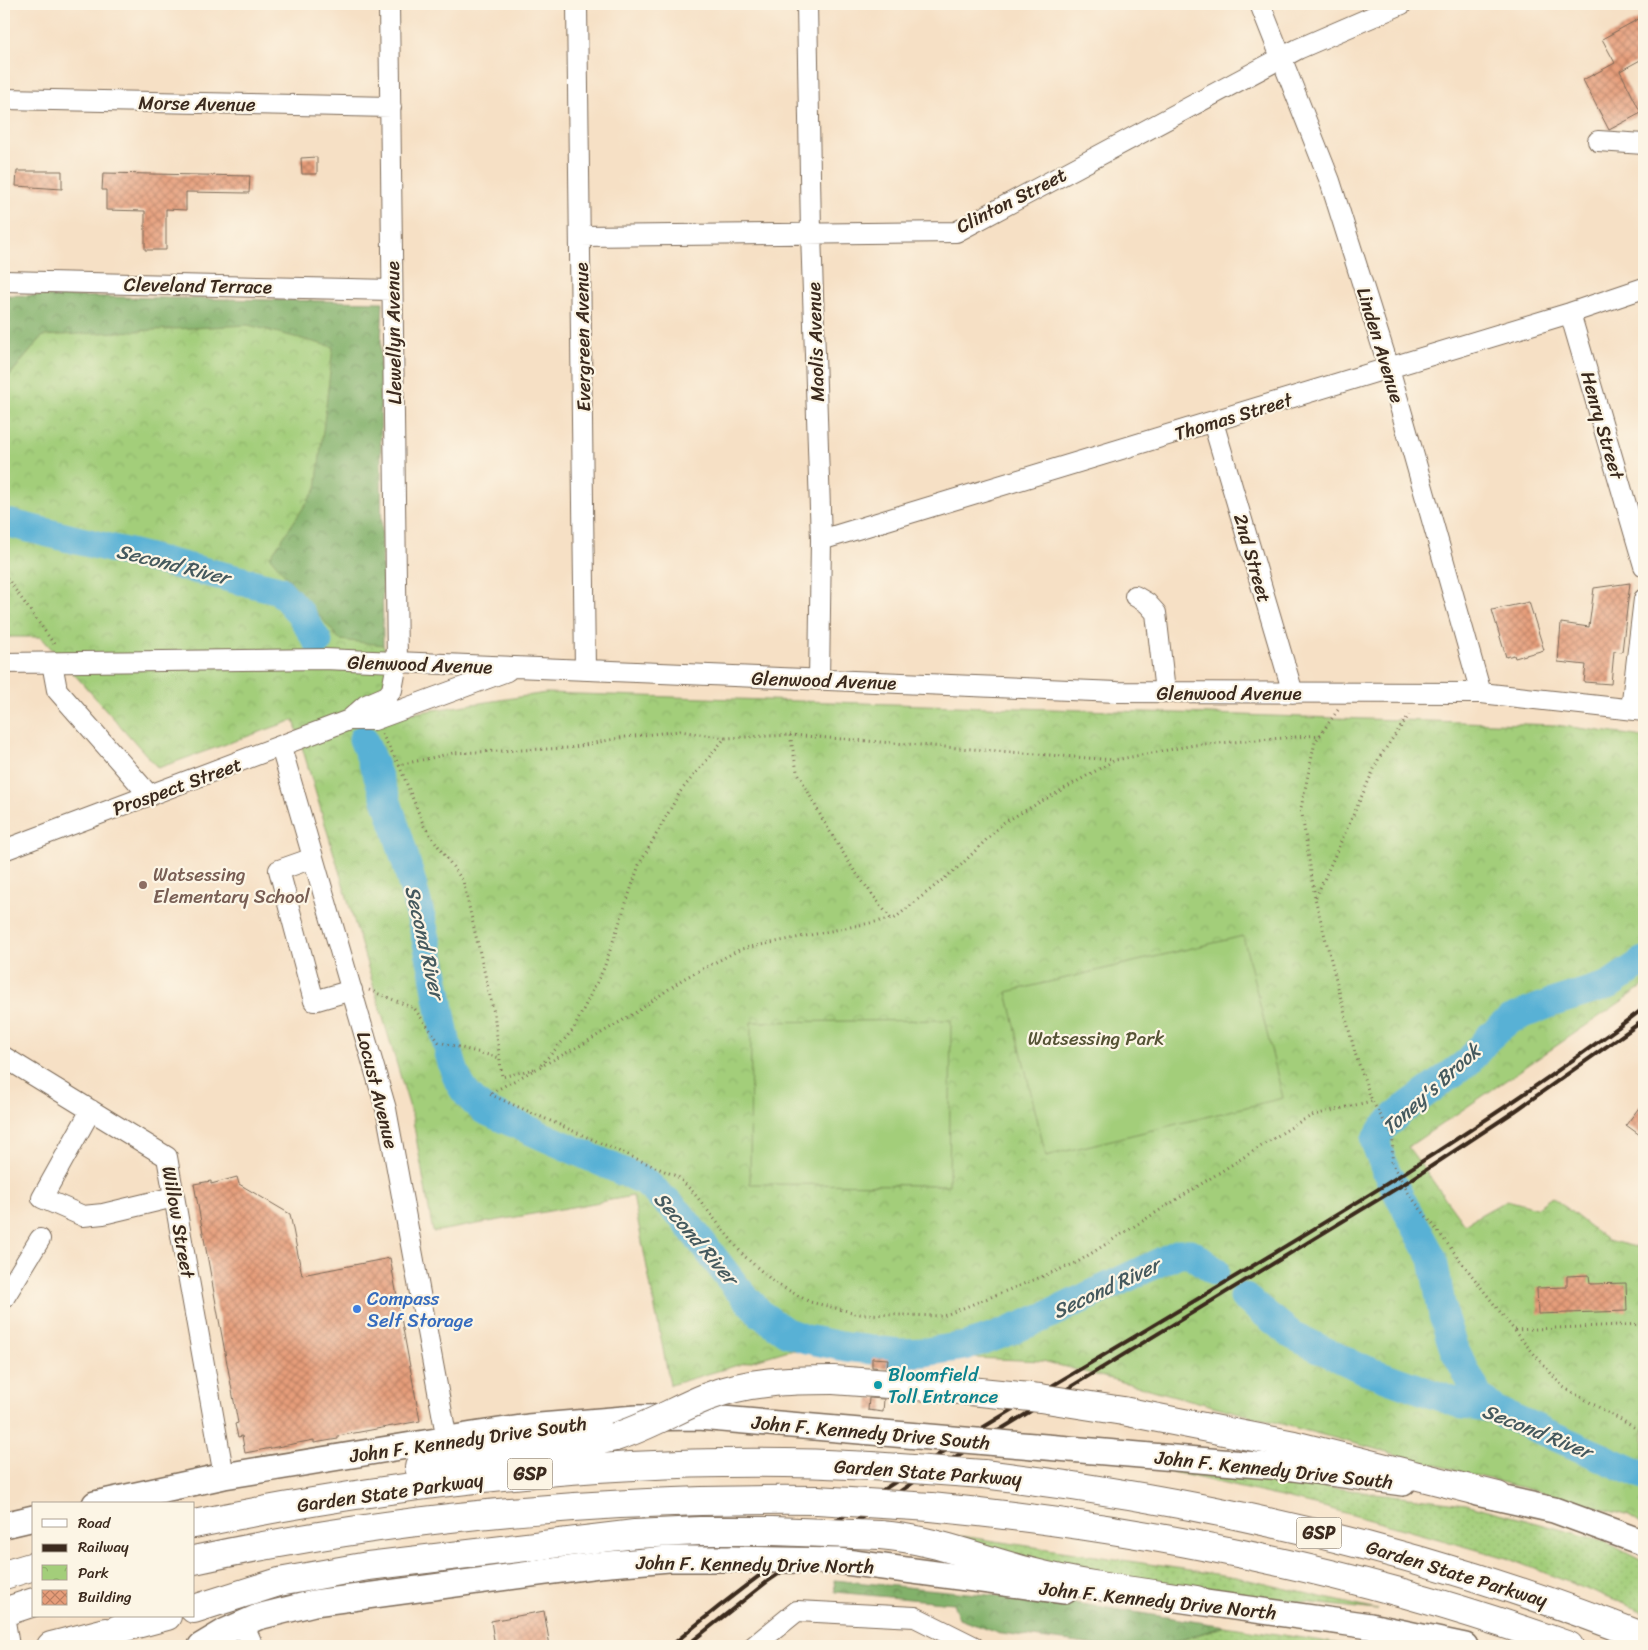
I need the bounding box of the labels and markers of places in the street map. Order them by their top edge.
place label: Watsessing Elementary School [153,858,310,913]
marker: Watsessing Elementary School [137,879,149,891]
place label: Compass Self Storage [367,1282,473,1337]
marker: Compass Self Storage [351,1303,363,1315]
place label: Bloomfield Toll Entrance [888,1358,999,1413]
marker: Bloomfield Toll Entrance [872,1379,884,1391]

